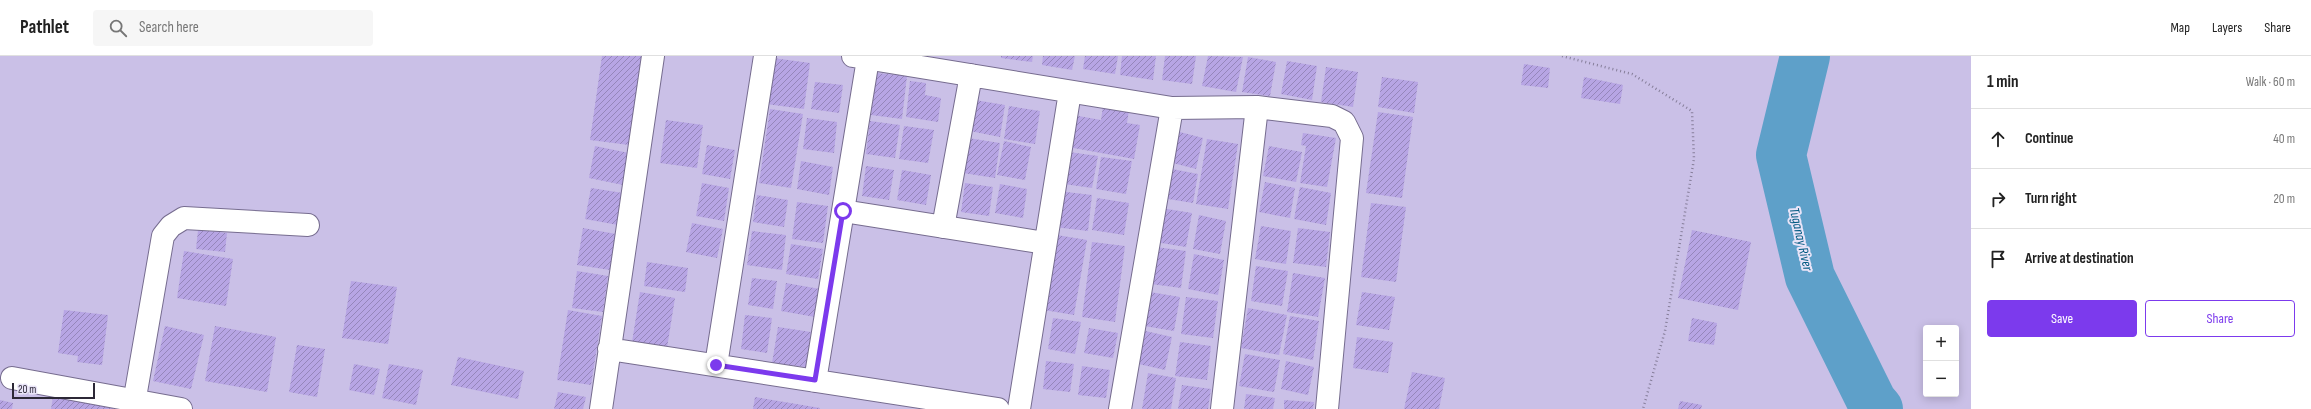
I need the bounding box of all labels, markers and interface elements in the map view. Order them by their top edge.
search box [93,10,373,46]
text: Pathlet [20,16,69,39]
icon: search [107,17,129,39]
text: Search here [139,18,199,37]
text: Map [2170,19,2190,36]
text: Layers [2212,19,2242,36]
text: Share [2264,19,2291,36]
text: 1 min [1987,72,2019,92]
text: Walk · 60 m [2246,74,2295,90]
icon: ahead [1987,128,2009,150]
text: Continue [2025,129,2074,148]
text: 40 m [2273,131,2295,147]
icon: right [1987,188,2009,210]
text: Turn right [2025,189,2077,208]
text: 20 m [2273,191,2295,207]
route start [834,202,852,220]
water label: Tuganay River [1786,206,1817,273]
icon: arrive [1987,248,2009,270]
text: Arrive at destination [2025,249,2134,268]
button: Save [1987,300,2137,337]
button: Share [2145,300,2295,337]
map controls [1923,325,1959,397]
button: + [1923,325,1959,361]
route end [707,356,725,374]
button: − [1923,361,1959,397]
scale bar [12,381,95,400]
text: 20 m [18,383,36,396]

